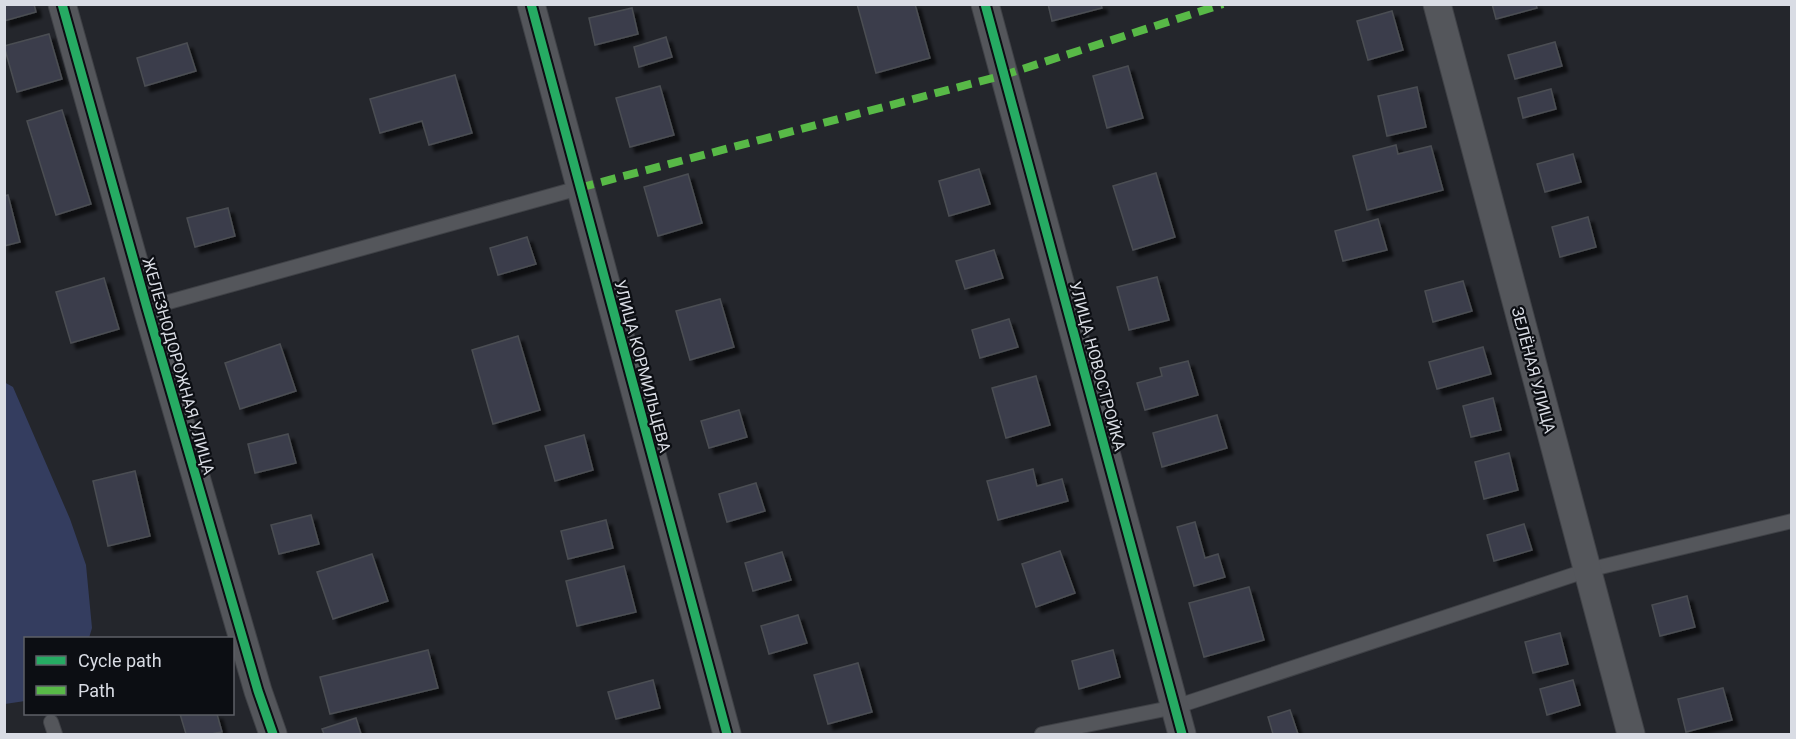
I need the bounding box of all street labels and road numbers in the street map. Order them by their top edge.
street label: ЖЕЛЕЗНОДОРОЖНАЯ УЛИЦА [138,255,219,477]
street label: УЛИЦА КОРМИЛЬЦЕВА [610,278,675,455]
street label: УЛИЦА НОВОСТРОЙКА [1066,279,1129,454]
street label: ЗЕЛЁНАЯ УЛИЦА [1508,305,1560,436]

